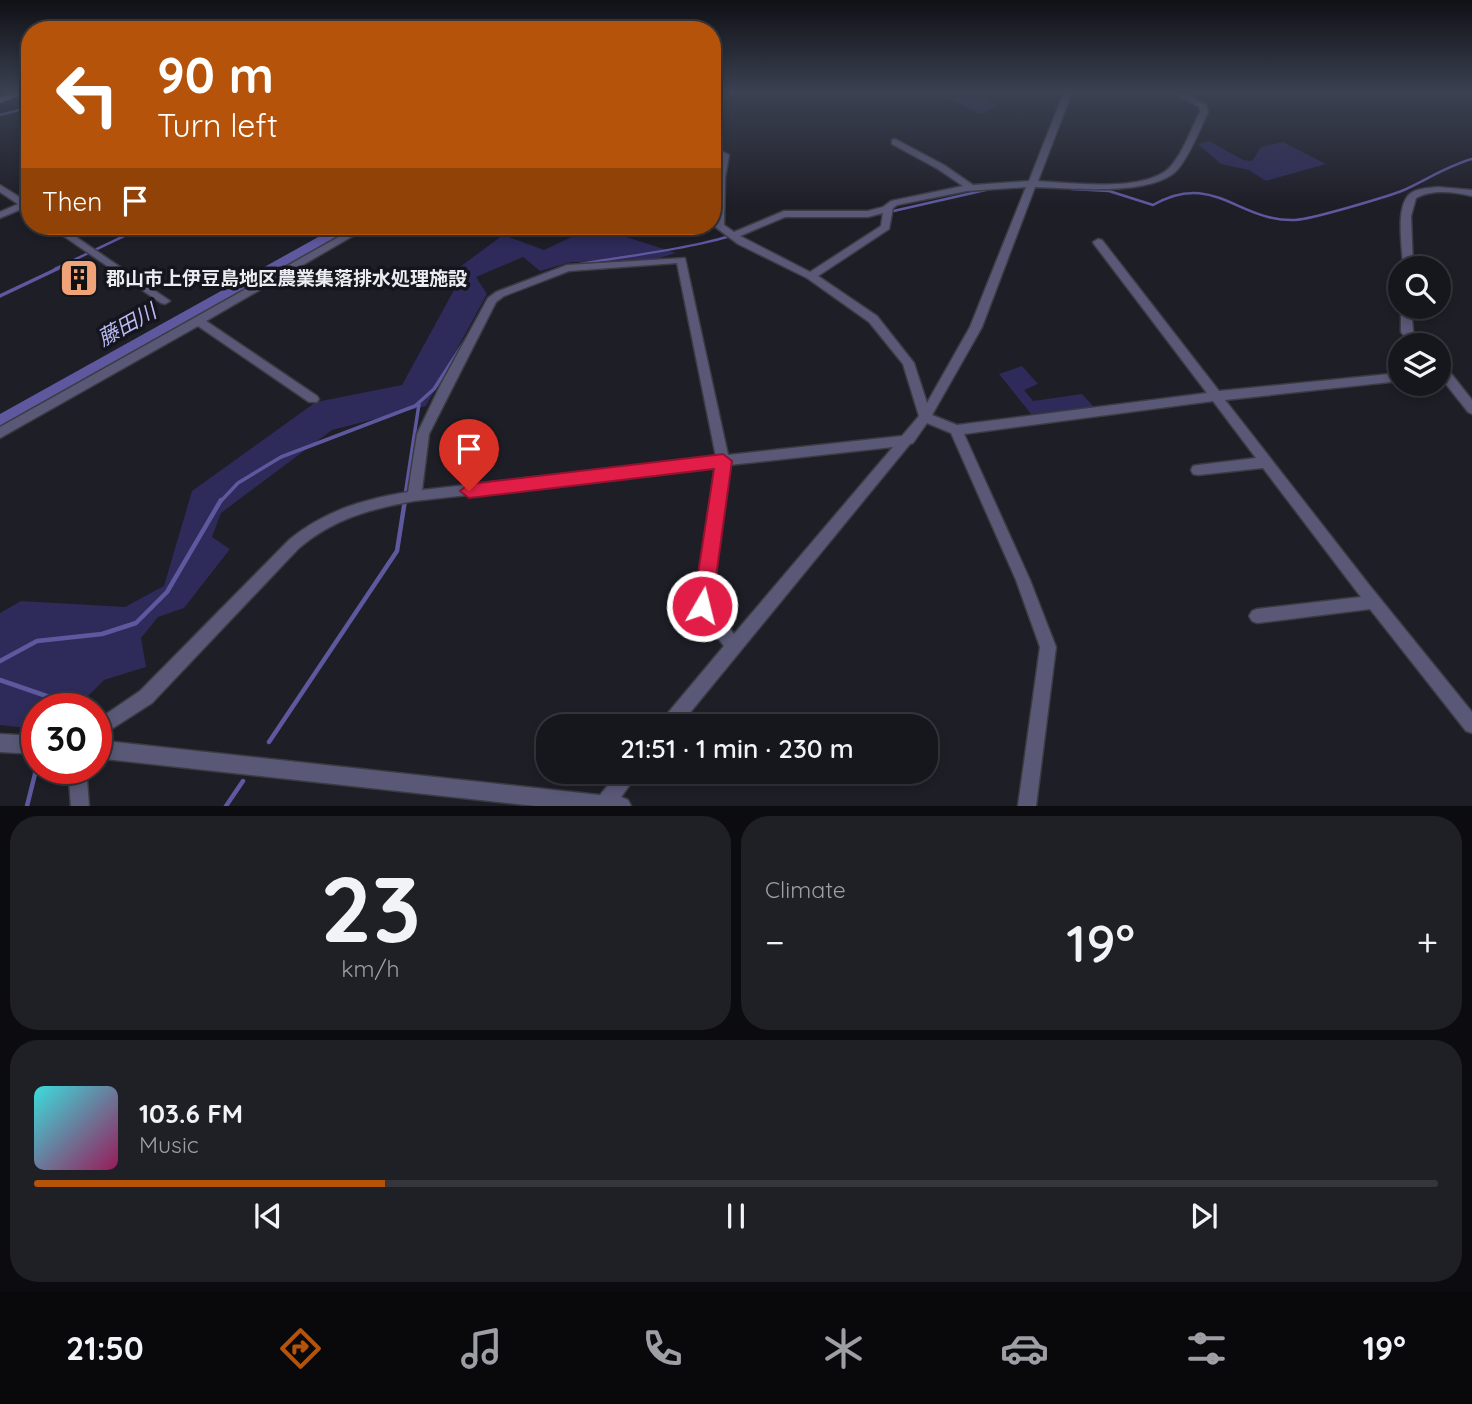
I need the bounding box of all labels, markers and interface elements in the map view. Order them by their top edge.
text: 90 m [157,44,274,105]
icon: left [42,49,133,140]
text: Turn left [157,105,278,145]
icon: arrive [116,182,154,220]
text: Then [42,185,102,218]
map controls [1388,256,1451,396]
button: search [1388,256,1451,319]
building icon: 郡山市上伊豆島地区農業集落排水処理施設 [58,257,100,299]
place label: 郡山市上伊豆島地区農業集落排水処理施設 [106,266,467,290]
water label: 藤田川 [93,297,162,351]
button: layers [1388,333,1451,396]
pin [439,419,499,491]
icon: arrive [450,430,488,468]
position arrow [665,569,739,643]
speed limit sign: 30 [21,693,112,784]
text: 21:51 · 1 min · 230 m [620,732,854,765]
text: 23 [320,851,421,965]
text: Climate [765,875,846,904]
text: 19° [1066,910,1135,975]
text: − [765,918,785,966]
text: + [1417,918,1438,966]
text: km/h [341,954,400,983]
text: 103.6 FM [139,1097,243,1130]
text: Music [139,1130,199,1159]
icon: previous [249,1197,287,1235]
icon: pause [717,1197,755,1235]
icon: next [1185,1197,1223,1235]
icon: directions [276,1324,325,1373]
icon: music [457,1324,506,1373]
icon: phone [638,1324,687,1373]
icon: climate [819,1324,868,1373]
icon: car [1000,1324,1049,1373]
icon: filters [1182,1324,1231,1373]
text: 21:50 [66,1328,144,1368]
text: 19° [1363,1328,1406,1368]

